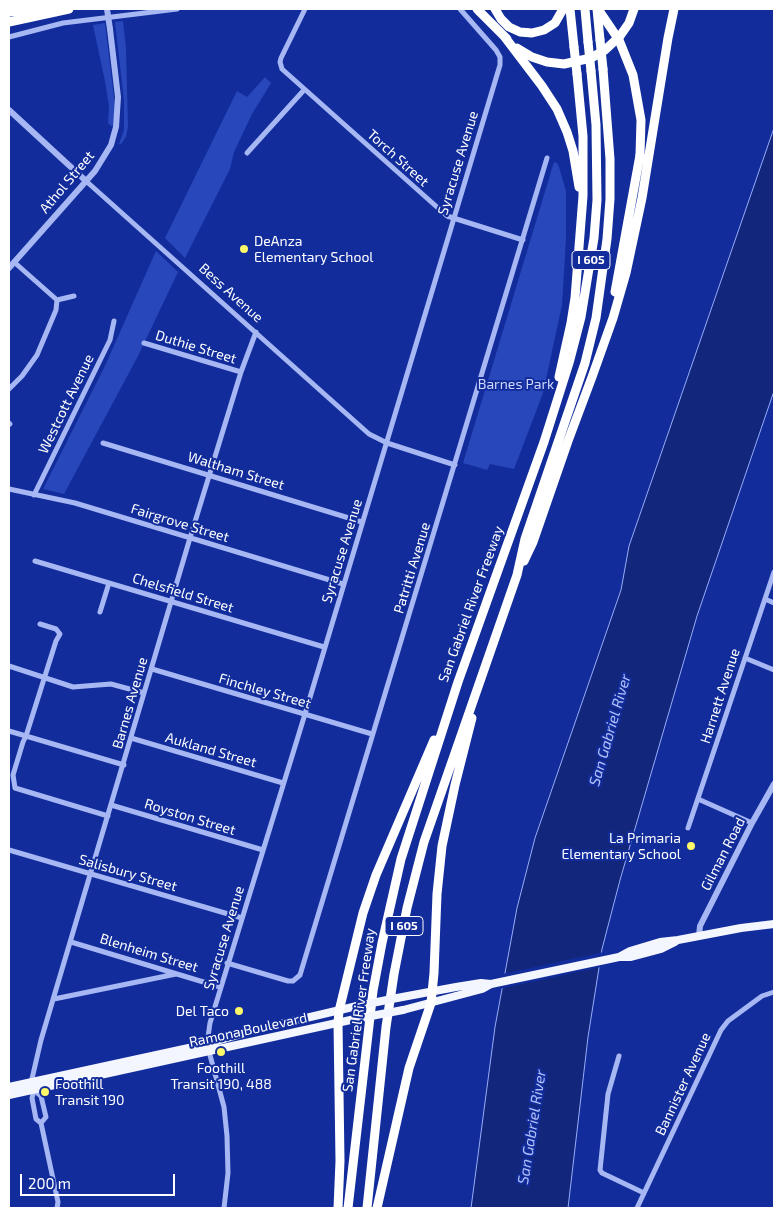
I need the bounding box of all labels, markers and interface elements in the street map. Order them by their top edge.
street label: Syracuse Avenue [434,109,482,217]
street label: Torch Street [364,126,432,190]
street label: Athol Street [36,147,98,217]
place label: DeAnza Elementary School [254,233,373,266]
marker: DeAnza Elementary School [238,243,250,255]
road number: I 605 [572,250,610,270]
street label: Bess Avenue [195,260,267,326]
street label: Duthie Street [153,327,239,367]
street label: Westcott Avenue [35,352,97,456]
park label: Barnes Park [478,376,554,392]
street label: Waltham Street [186,448,286,494]
street label: Syracuse Avenue [318,497,366,605]
street label: Fairgrove Street [129,500,231,546]
street label: Patritti Avenue [390,520,434,616]
street label: San Gabriel River Freeway [435,524,507,684]
street label: Chelsfield Street [130,570,236,616]
street label: Harnett Avenue [697,646,743,746]
street label: Barnes Avenue [109,655,151,751]
street label: Finchley Street [217,670,313,712]
water label: San Gabriel River [585,672,635,788]
street label: Aukland Street [164,729,258,771]
street label: Royston Street [142,795,238,839]
street label: Gilman Road [697,815,749,893]
place label: La Primaria Elementary School [562,830,681,862]
marker: La Primaria Elementary School [685,840,697,852]
street label: Salisbury Street [77,851,179,895]
street label: Syracuse Avenue [200,884,248,992]
road number: I 605 [385,916,423,936]
street label: San Gabriel River Freeway [339,927,379,1093]
street label: Blenheim Street [98,930,200,976]
place label: Del Taco [176,1003,229,1019]
marker: Del Taco [233,1005,245,1017]
street label: Ramona Boulevard [187,1009,309,1051]
street label: Bannister Avenue [652,1030,714,1138]
marker: Foothill Transit 190, 488 [215,1046,227,1058]
place label: Foothill Transit 190, 488 [170,1060,272,1092]
water label: San Gabriel River [514,1068,550,1186]
place label: Foothill Transit 190 [55,1076,124,1108]
marker: Foothill Transit 190 [39,1086,51,1098]
scale bar [22,1164,178,1196]
text: 200 m [28,1174,71,1192]

